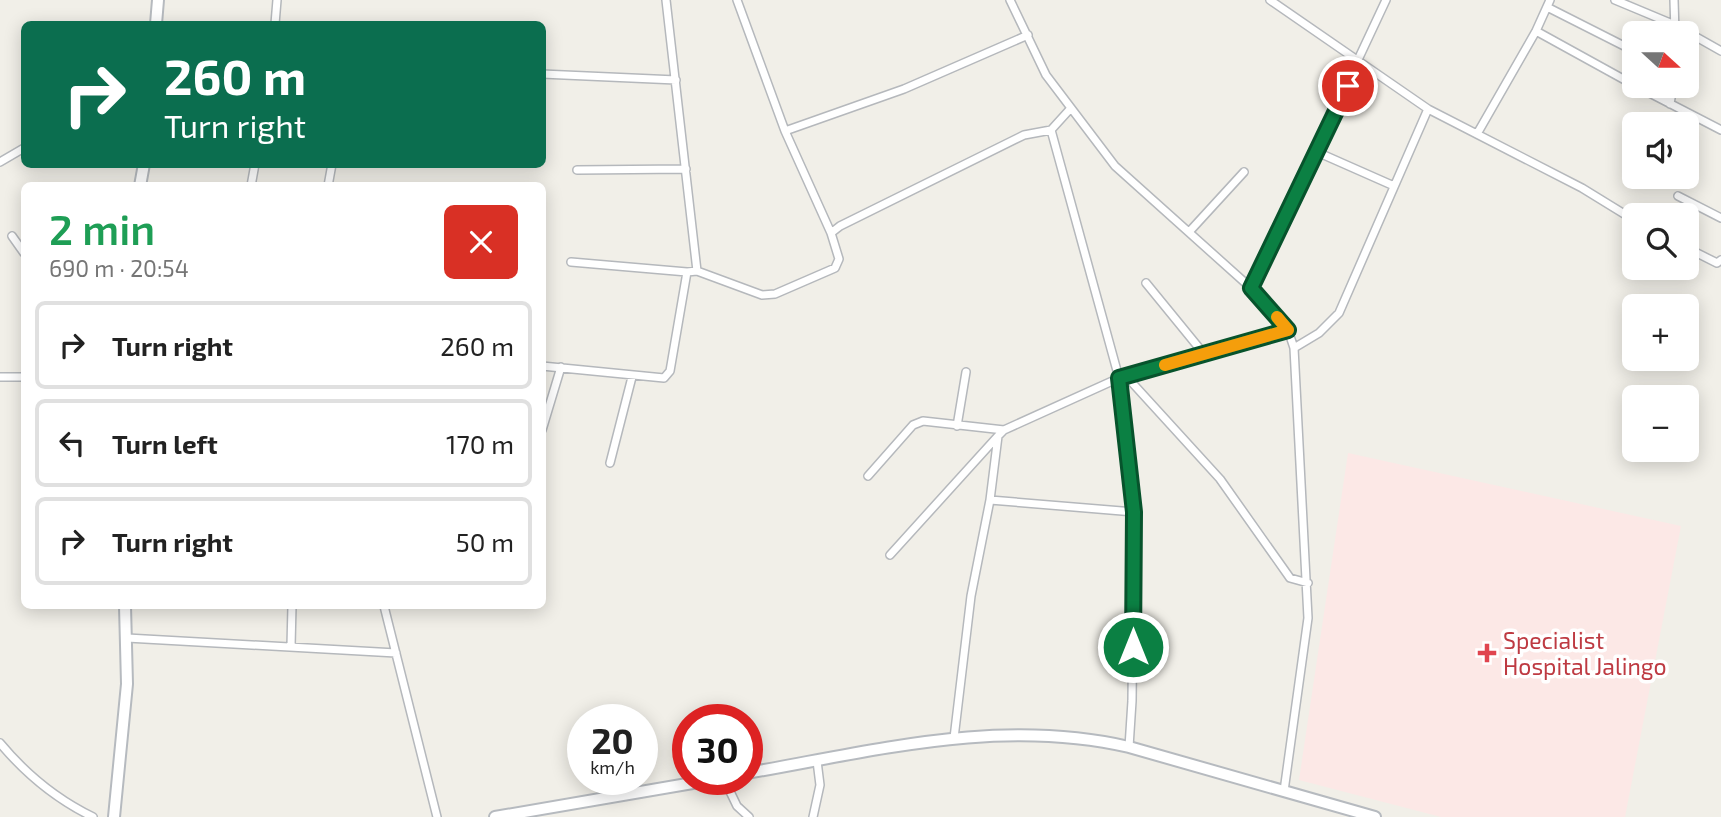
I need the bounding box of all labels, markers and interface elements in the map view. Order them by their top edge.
north arrow [1622,21,1699,98]
map controls [1622,21,1699,462]
text: 260 m [164,46,306,105]
icon: right [49,49,140,140]
pin [1318,56,1378,116]
icon: arrive [1329,67,1367,105]
text: Turn right [164,106,306,144]
button: sound [1622,112,1699,189]
text: 2 min [49,203,155,253]
button: search [1622,203,1699,280]
button: close [444,205,518,279]
text: 690 m · 20:54 [49,254,189,282]
button: + [1622,294,1699,371]
icon: right [53,326,91,364]
text: Turn right [112,330,233,361]
text: 260 m [440,330,514,361]
button: − [1622,385,1699,462]
icon: left [53,424,91,462]
text: Turn left [112,428,218,459]
text: 170 m [446,428,514,459]
icon: right [53,522,91,560]
text: Turn right [112,526,233,557]
text: 50 m [456,526,514,557]
position arrow [1096,610,1170,684]
place label: Specialist Hospital Jalingo [1503,626,1667,680]
marker: Specialist Hospital Jalingo [1477,643,1497,663]
speed limit sign: 30 [672,704,763,795]
text: 20 [591,719,634,761]
text: km/h [590,756,635,778]

